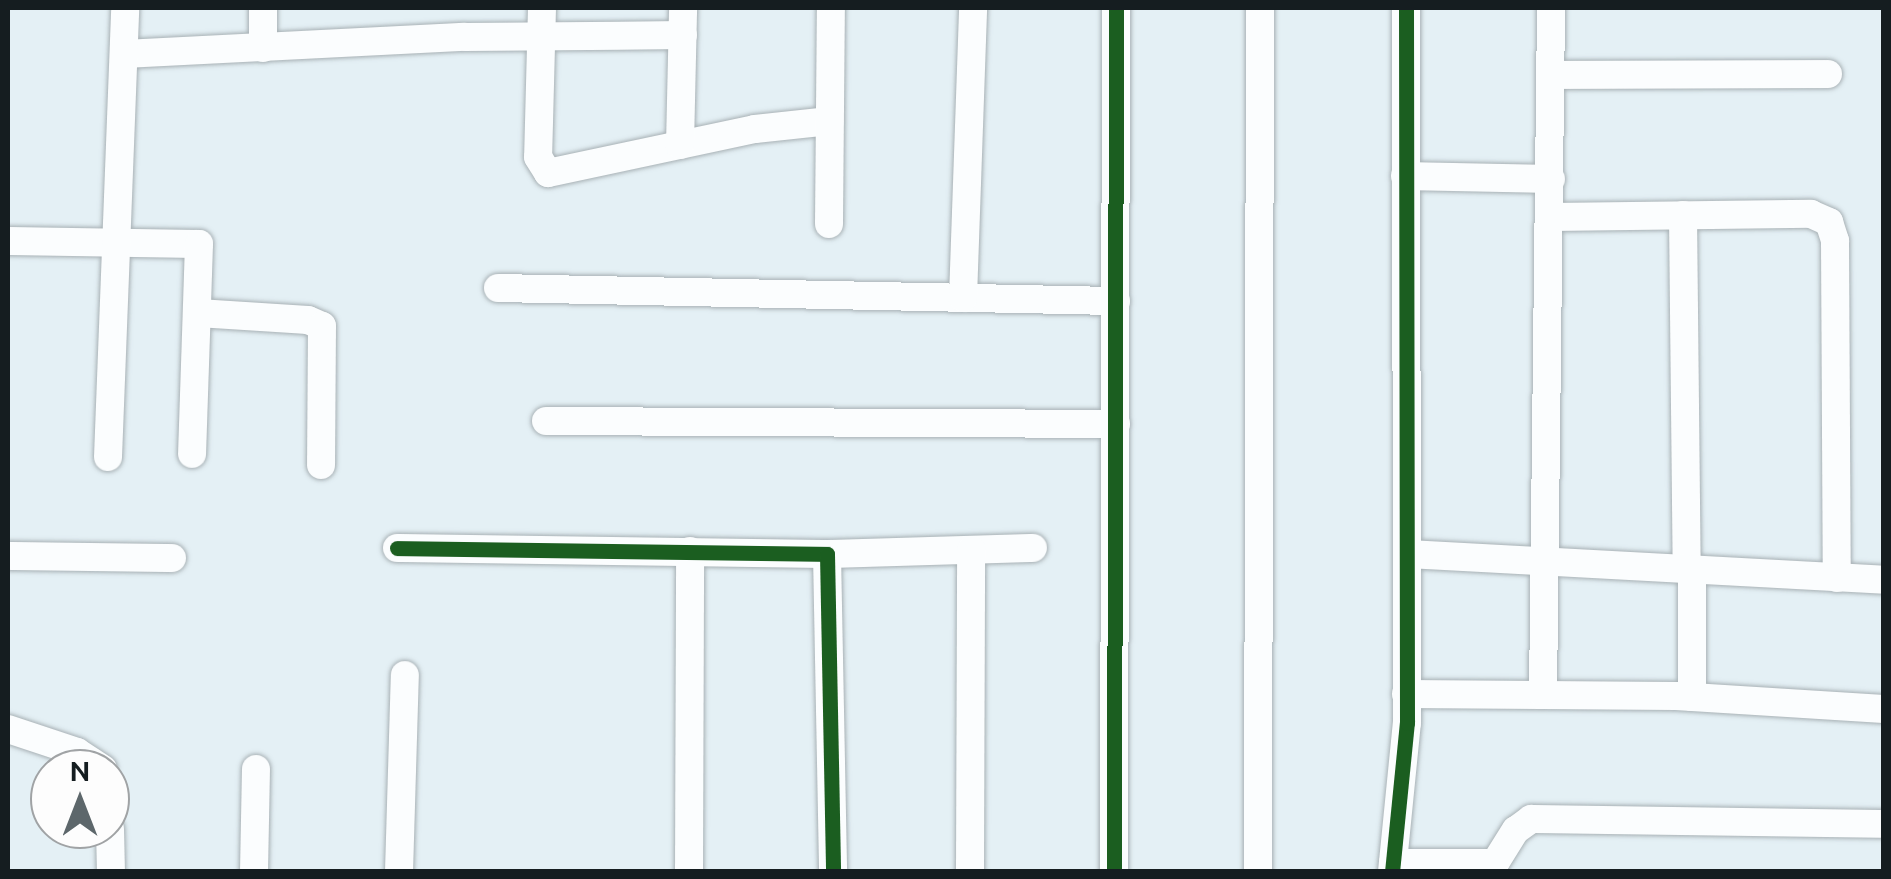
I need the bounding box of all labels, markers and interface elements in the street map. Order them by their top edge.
north arrow [30,749,130,849]
text: N [70,755,90,786]

